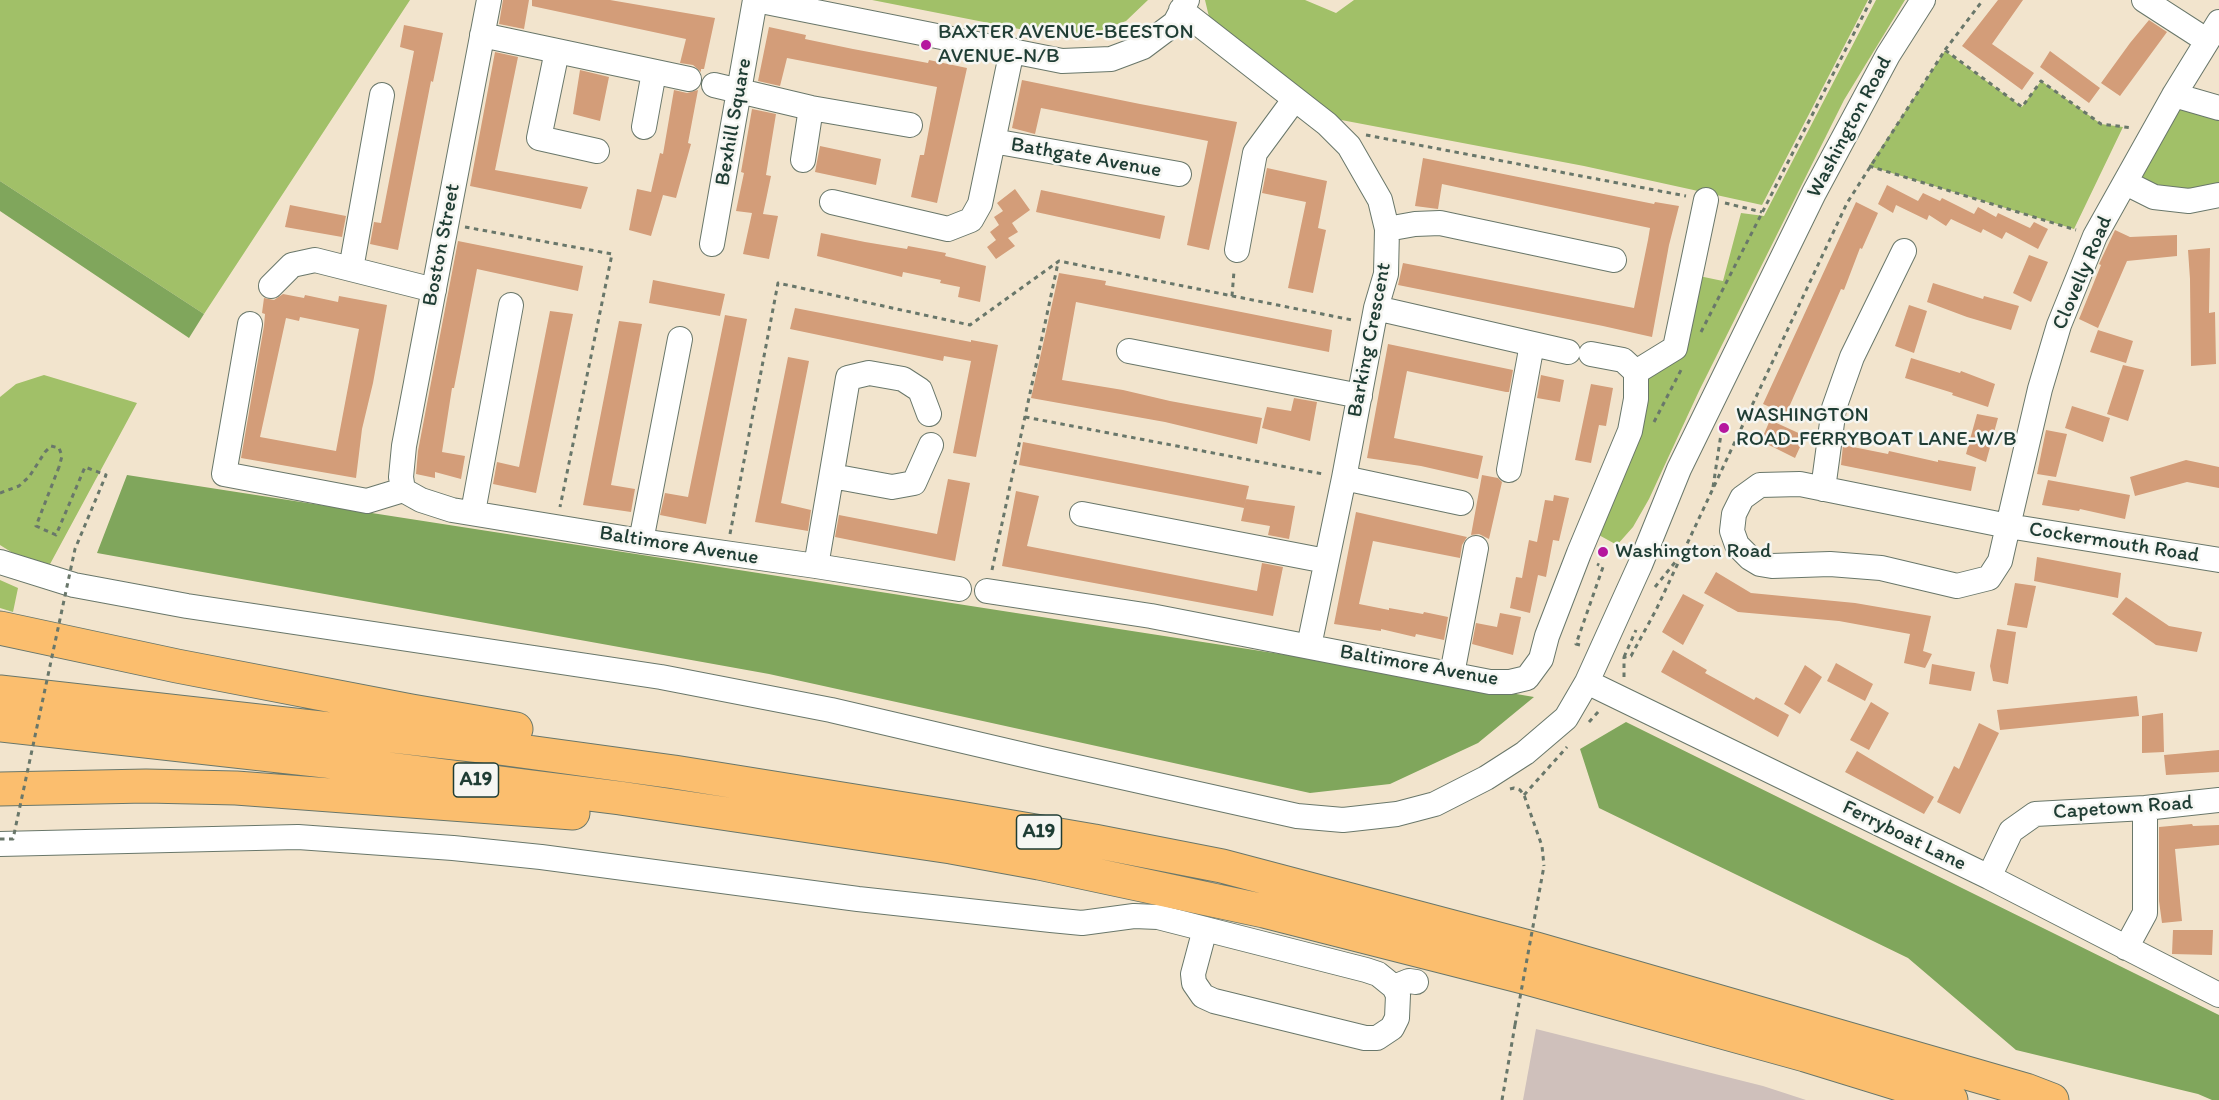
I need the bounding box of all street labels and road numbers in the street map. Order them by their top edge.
street label: Washington Road [1802,52,1898,202]
street label: Bexhill Square [710,56,758,188]
street label: Bathgate Avenue [1009,132,1163,184]
street label: Boston Street [418,182,466,308]
street label: Clovelly Road [2048,212,2118,334]
street label: Barking Crescent [1343,261,1397,419]
street label: Cockermouth Road [2027,517,2201,569]
street label: Baltimore Avenue [598,521,760,571]
street label: Baltimore Avenue [1338,640,1500,692]
road number: A19 [454,763,498,797]
street label: Capetown Road [2052,791,2194,825]
street label: Ferryboat Lane [1838,795,1970,877]
road number: A19 [1016,815,1062,849]

